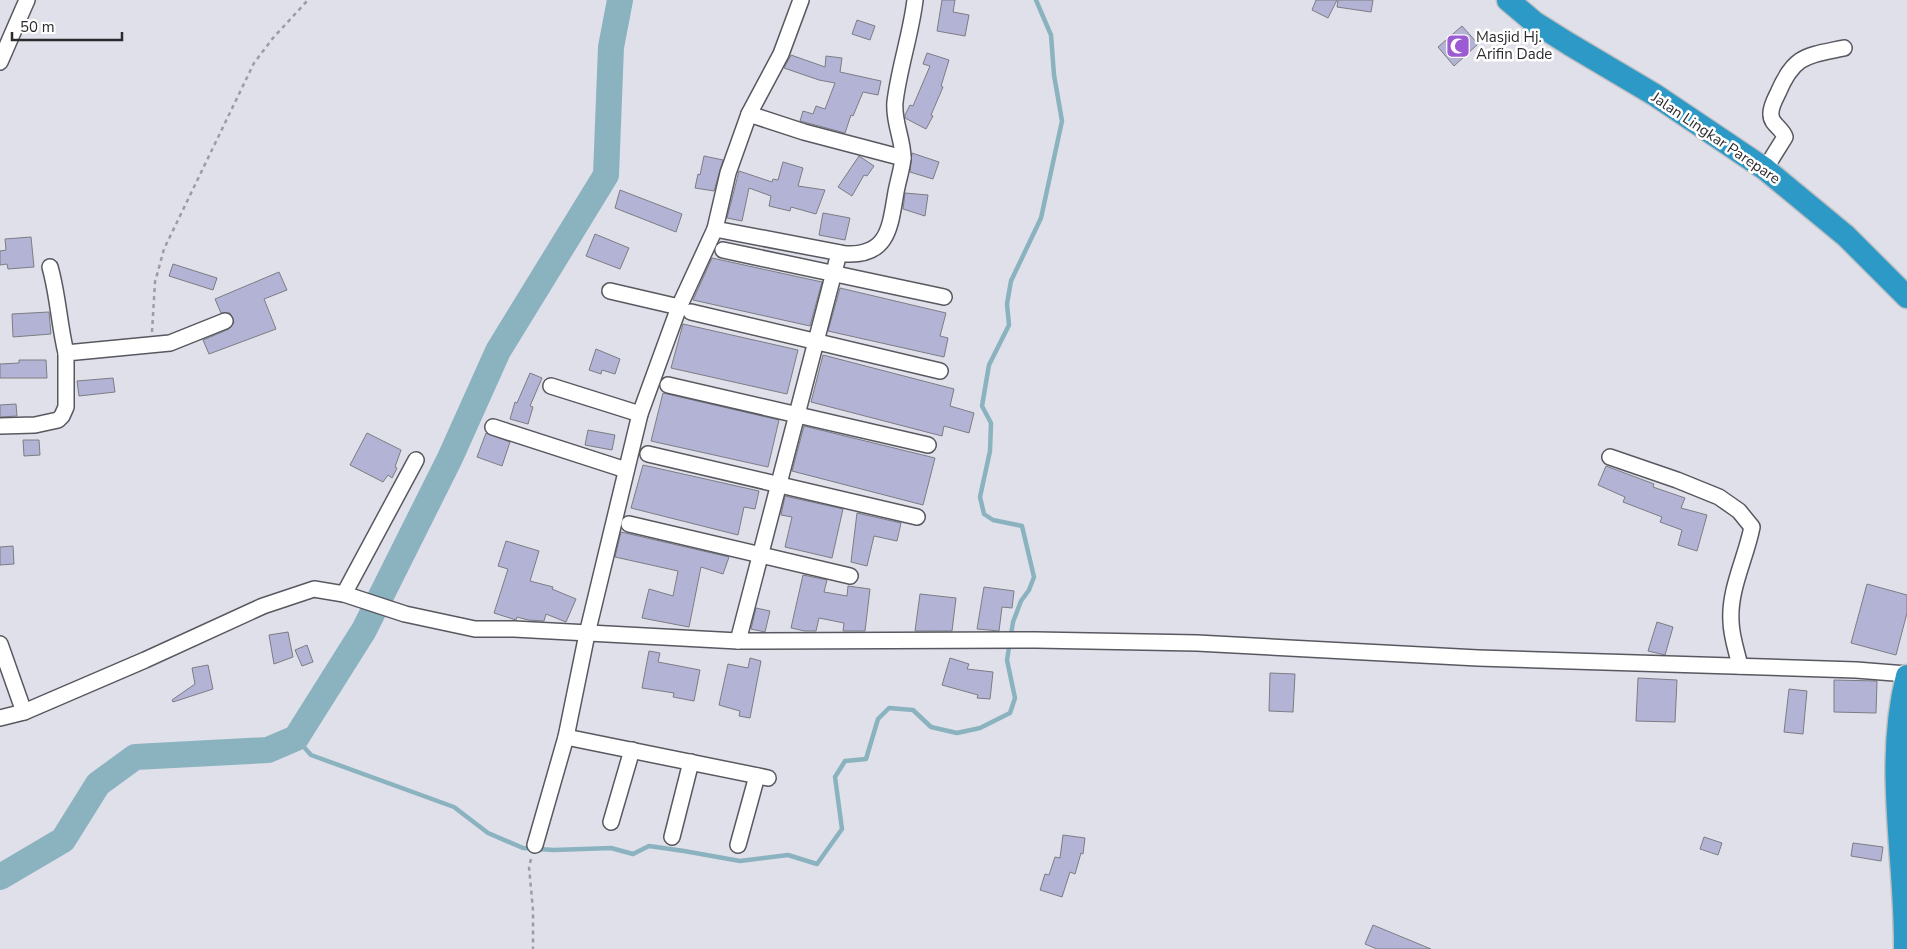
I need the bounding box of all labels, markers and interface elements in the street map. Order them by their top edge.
scale bar [12,10,122,42]
text: 50 m [20,17,55,37]
place label: Masjid Hj. Arifin Dade [1476,27,1552,64]
mosque icon: Masjid Hj. Arifin Dade [1445,33,1471,59]
street label: Jalan Lingkar Parepare [1647,87,1784,189]

